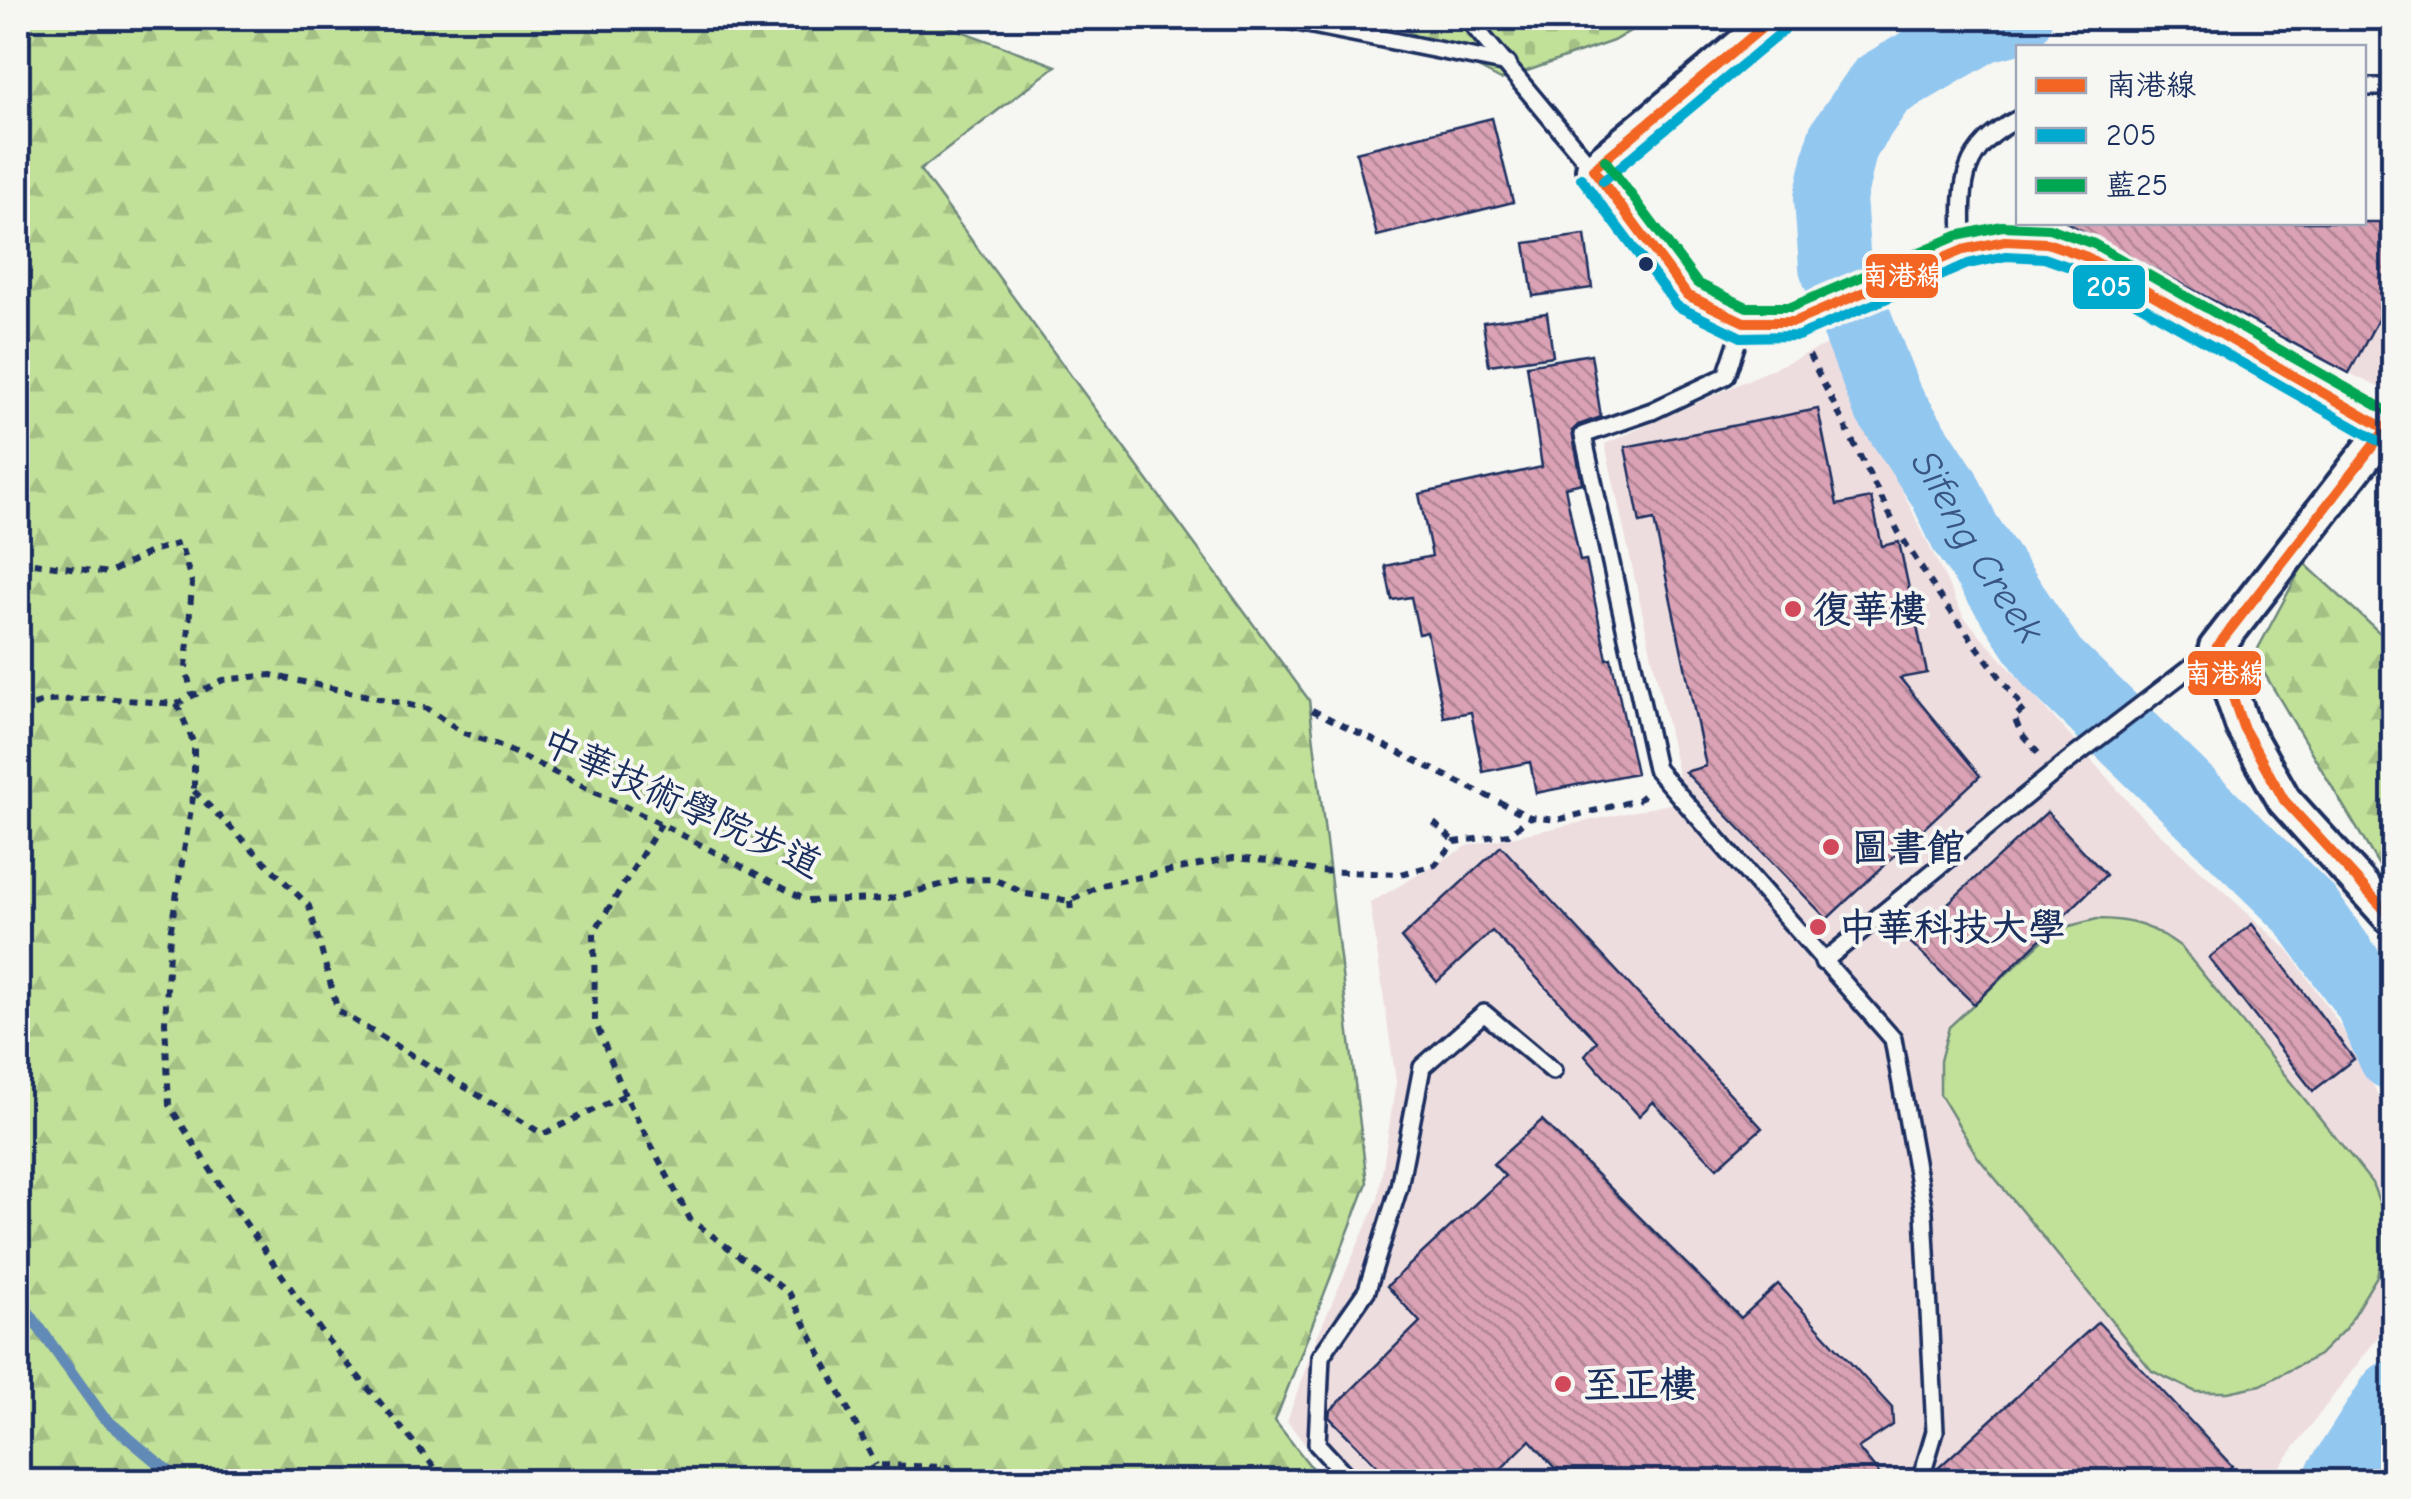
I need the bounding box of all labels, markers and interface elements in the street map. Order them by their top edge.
legend [2016,45,2366,225]
text: 南港線 [2106,68,2196,103]
text: 205 [2106,118,2156,153]
text: 藍25 [2106,168,2168,203]
line badge: 南港線 [1864,252,1940,300]
unlabelled marker [1636,254,1656,274]
text: 南港線 [1860,260,1944,292]
line badge: 205 [2071,263,2147,311]
text: 205 [2087,271,2131,303]
water label: Sifeng Creek [1902,442,2054,652]
place label: 復華樓 [1813,588,1927,632]
marker: 復華樓 [1782,598,1804,620]
line badge: 南港線 [2186,649,2263,697]
text: 南港線 [2183,658,2267,690]
street label: 中華技術學院步道 [535,719,829,887]
place label: 圖書館 [1851,826,1965,870]
marker: 圖書館 [1820,836,1842,858]
place label: 中華科技大學 [1838,906,2066,950]
marker: 中華科技大學 [1807,916,1829,938]
place label: 至正樓 [1583,1363,1697,1407]
marker: 至正樓 [1552,1373,1574,1395]

